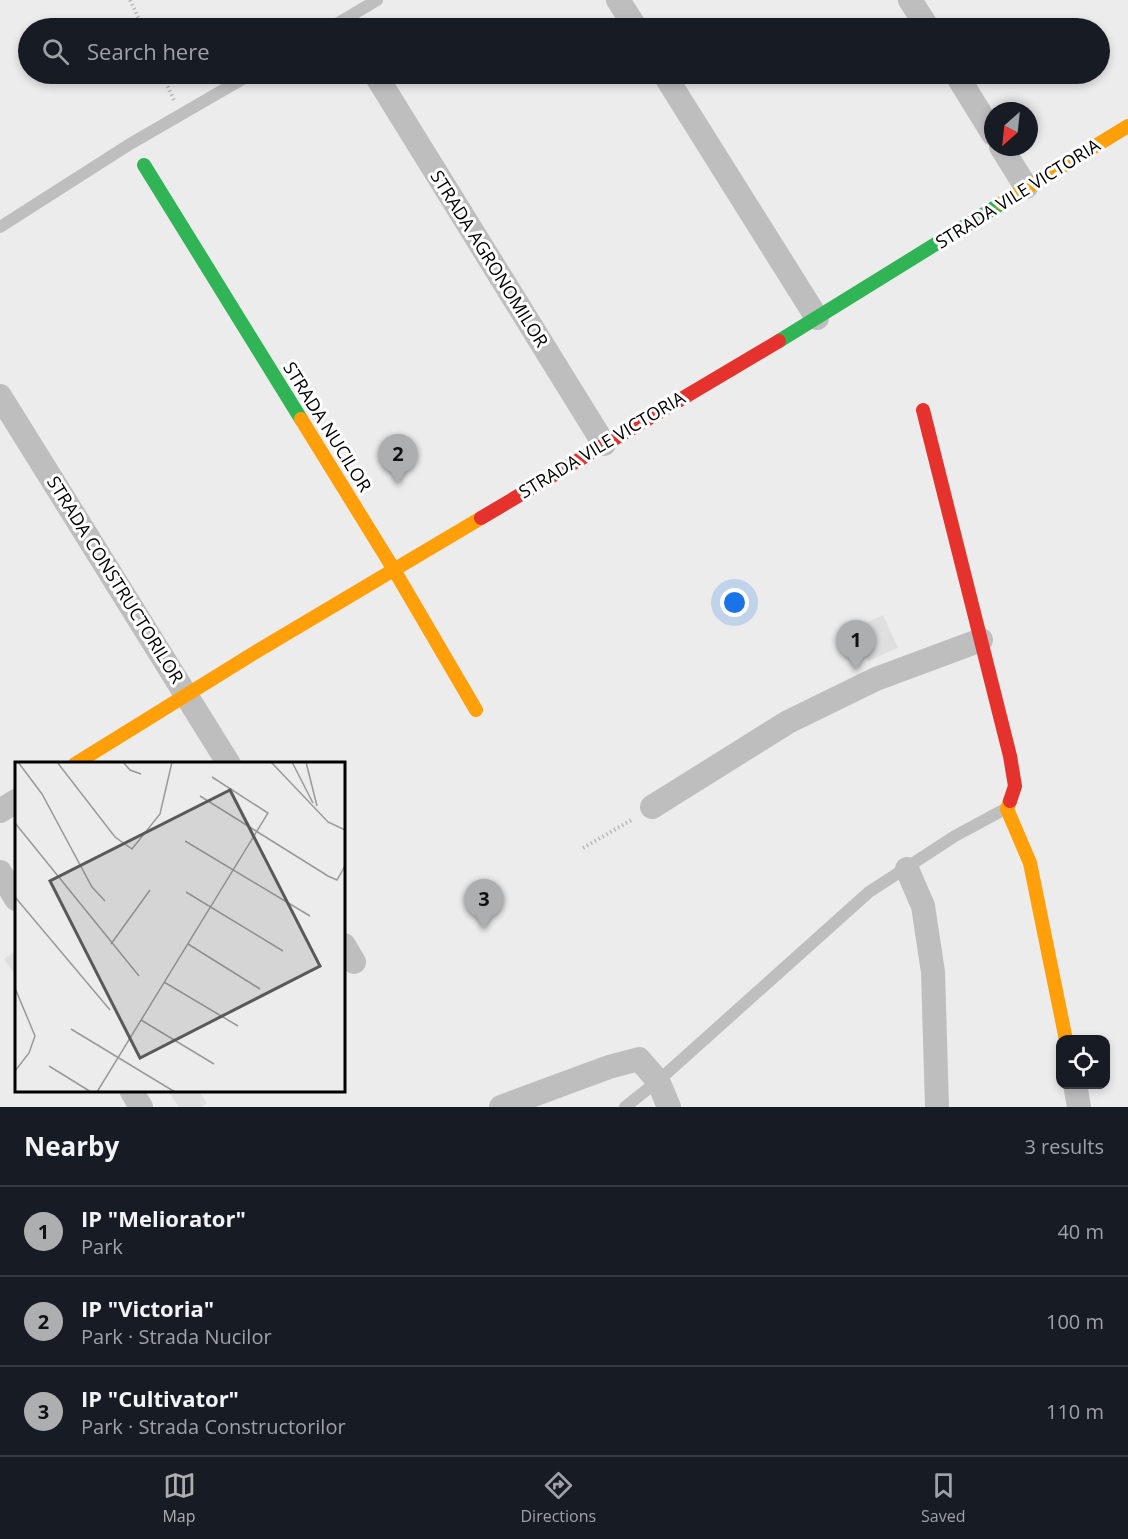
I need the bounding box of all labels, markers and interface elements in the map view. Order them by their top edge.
search box [18,18,1110,84]
icon: search [39,35,72,68]
text: Search here [87,36,210,66]
north arrow [984,102,1038,156]
street label: STRADA VILE VICTORIA [931,132,1105,254]
street label: STRADA AGRONOMILOR [426,166,554,351]
street label: STRADA NUCILOR [278,357,377,496]
street label: STRADA VILE VICTORIA [514,385,690,503]
pin: 2 [378,434,418,484]
street label: STRADA CONSTRUCTORILOR [42,471,190,688]
your location [720,588,749,617]
pin: 1 [836,620,876,670]
inset map [15,762,345,1092]
pin: 3 [464,880,504,929]
map controls [1056,1035,1110,1089]
button: locate [1056,1035,1110,1089]
text: Nearby [24,1128,119,1164]
text: 3 results [1024,1133,1104,1160]
text: IP "Meliorator" [81,1203,246,1233]
text: 1 [38,1218,49,1245]
text: 40 m [1057,1218,1104,1245]
text: Park [81,1233,123,1260]
text: IP "Victoria" [81,1293,214,1323]
text: 2 [38,1308,49,1335]
text: 100 m [1046,1308,1104,1335]
text: Park · Strada Nucilor [81,1323,272,1350]
text: IP "Cultivator" [81,1383,239,1413]
text: 3 [38,1398,49,1425]
text: 110 m [1046,1398,1104,1425]
text: Park · Strada Constructorilor [81,1413,346,1440]
tab: Map [162,1469,196,1527]
tab: Directions [520,1469,596,1527]
tab: Saved [921,1469,966,1527]

